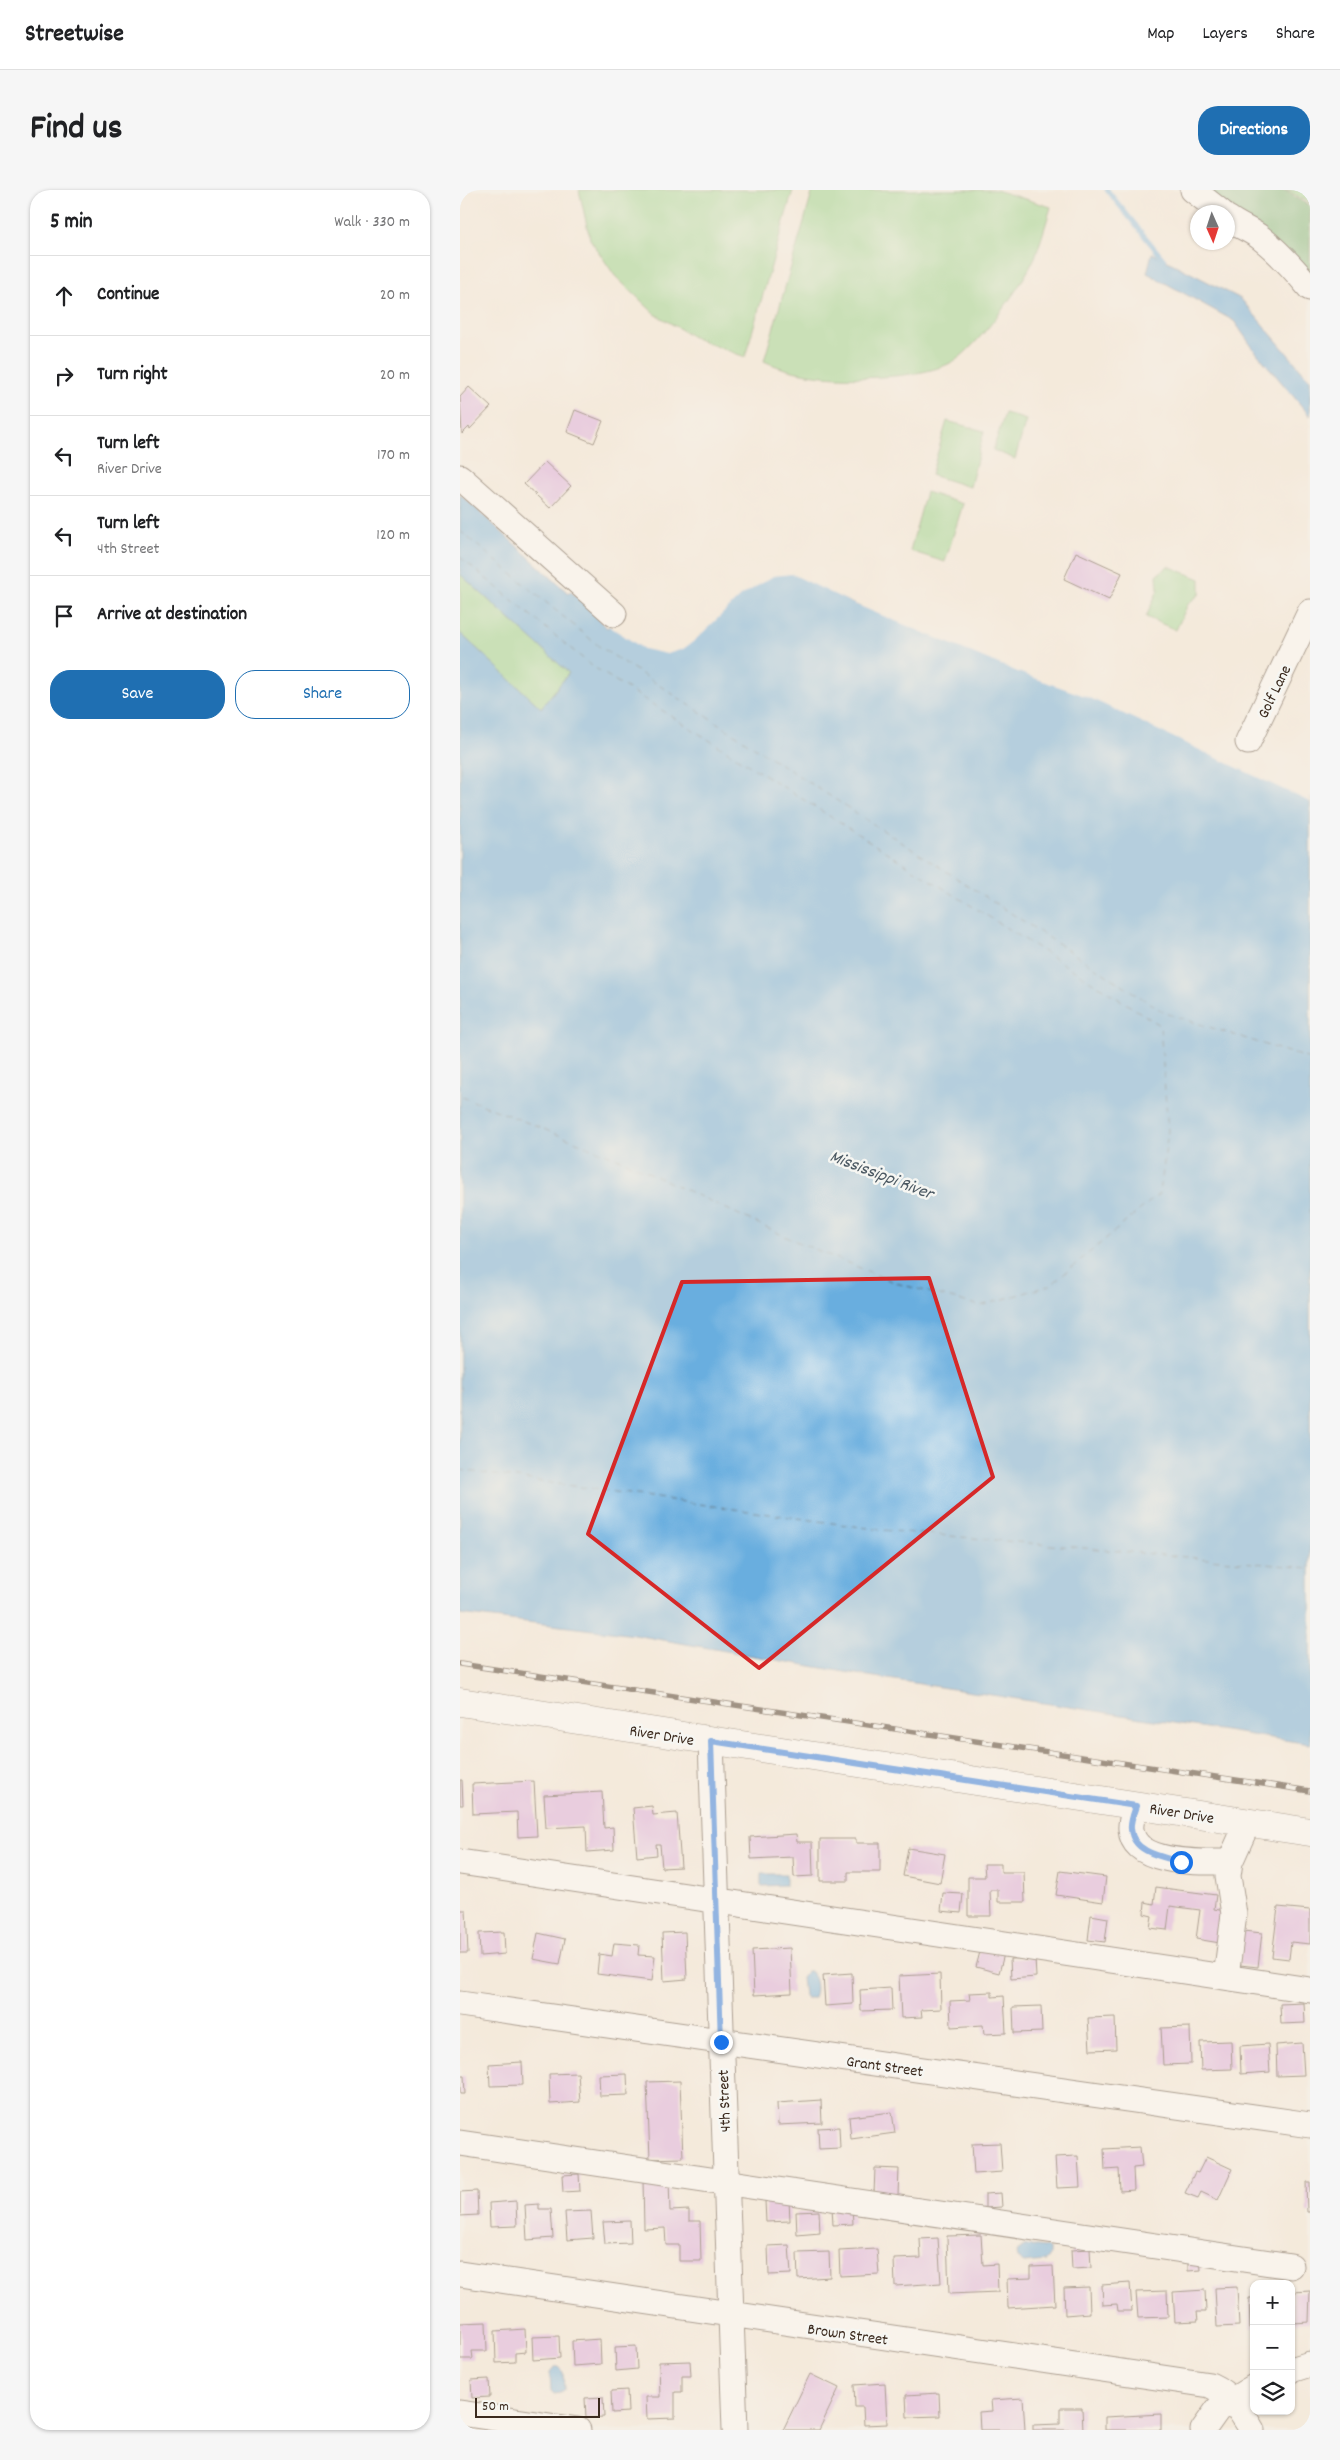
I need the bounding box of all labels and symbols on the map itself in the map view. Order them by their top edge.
north arrow [1190,205,1235,250]
street label: Golf Lane [1252,662,1298,723]
water label: Mississippi River [826,1145,939,1208]
street label: River Drive [628,1720,695,1753]
street label: River Drive [1148,1798,1215,1831]
route start [1170,1851,1193,1874]
route end [710,2031,733,2054]
street label: Grant Street [845,2051,925,2084]
street label: 4th Street [713,2069,738,2133]
street label: Brown Street [806,2318,889,2353]
scale bar [475,2395,600,2418]

